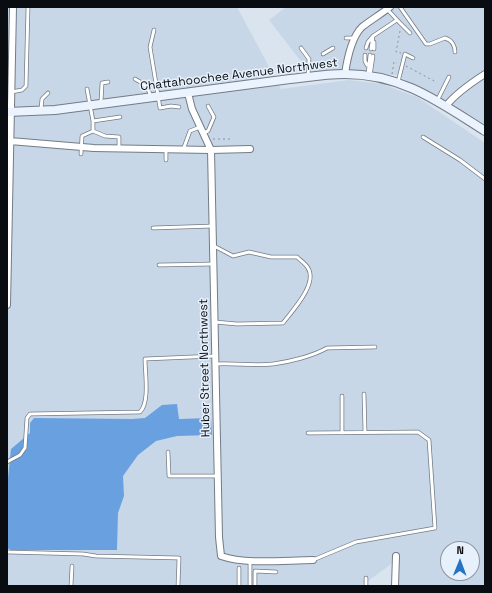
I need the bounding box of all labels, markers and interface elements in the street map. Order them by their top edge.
street label: Chattahoochee Avenue Northwest [139,56,339,94]
street label: Huber Street Northwest [197,299,213,437]
north arrow [440,541,480,581]
text: N [456,543,464,557]

